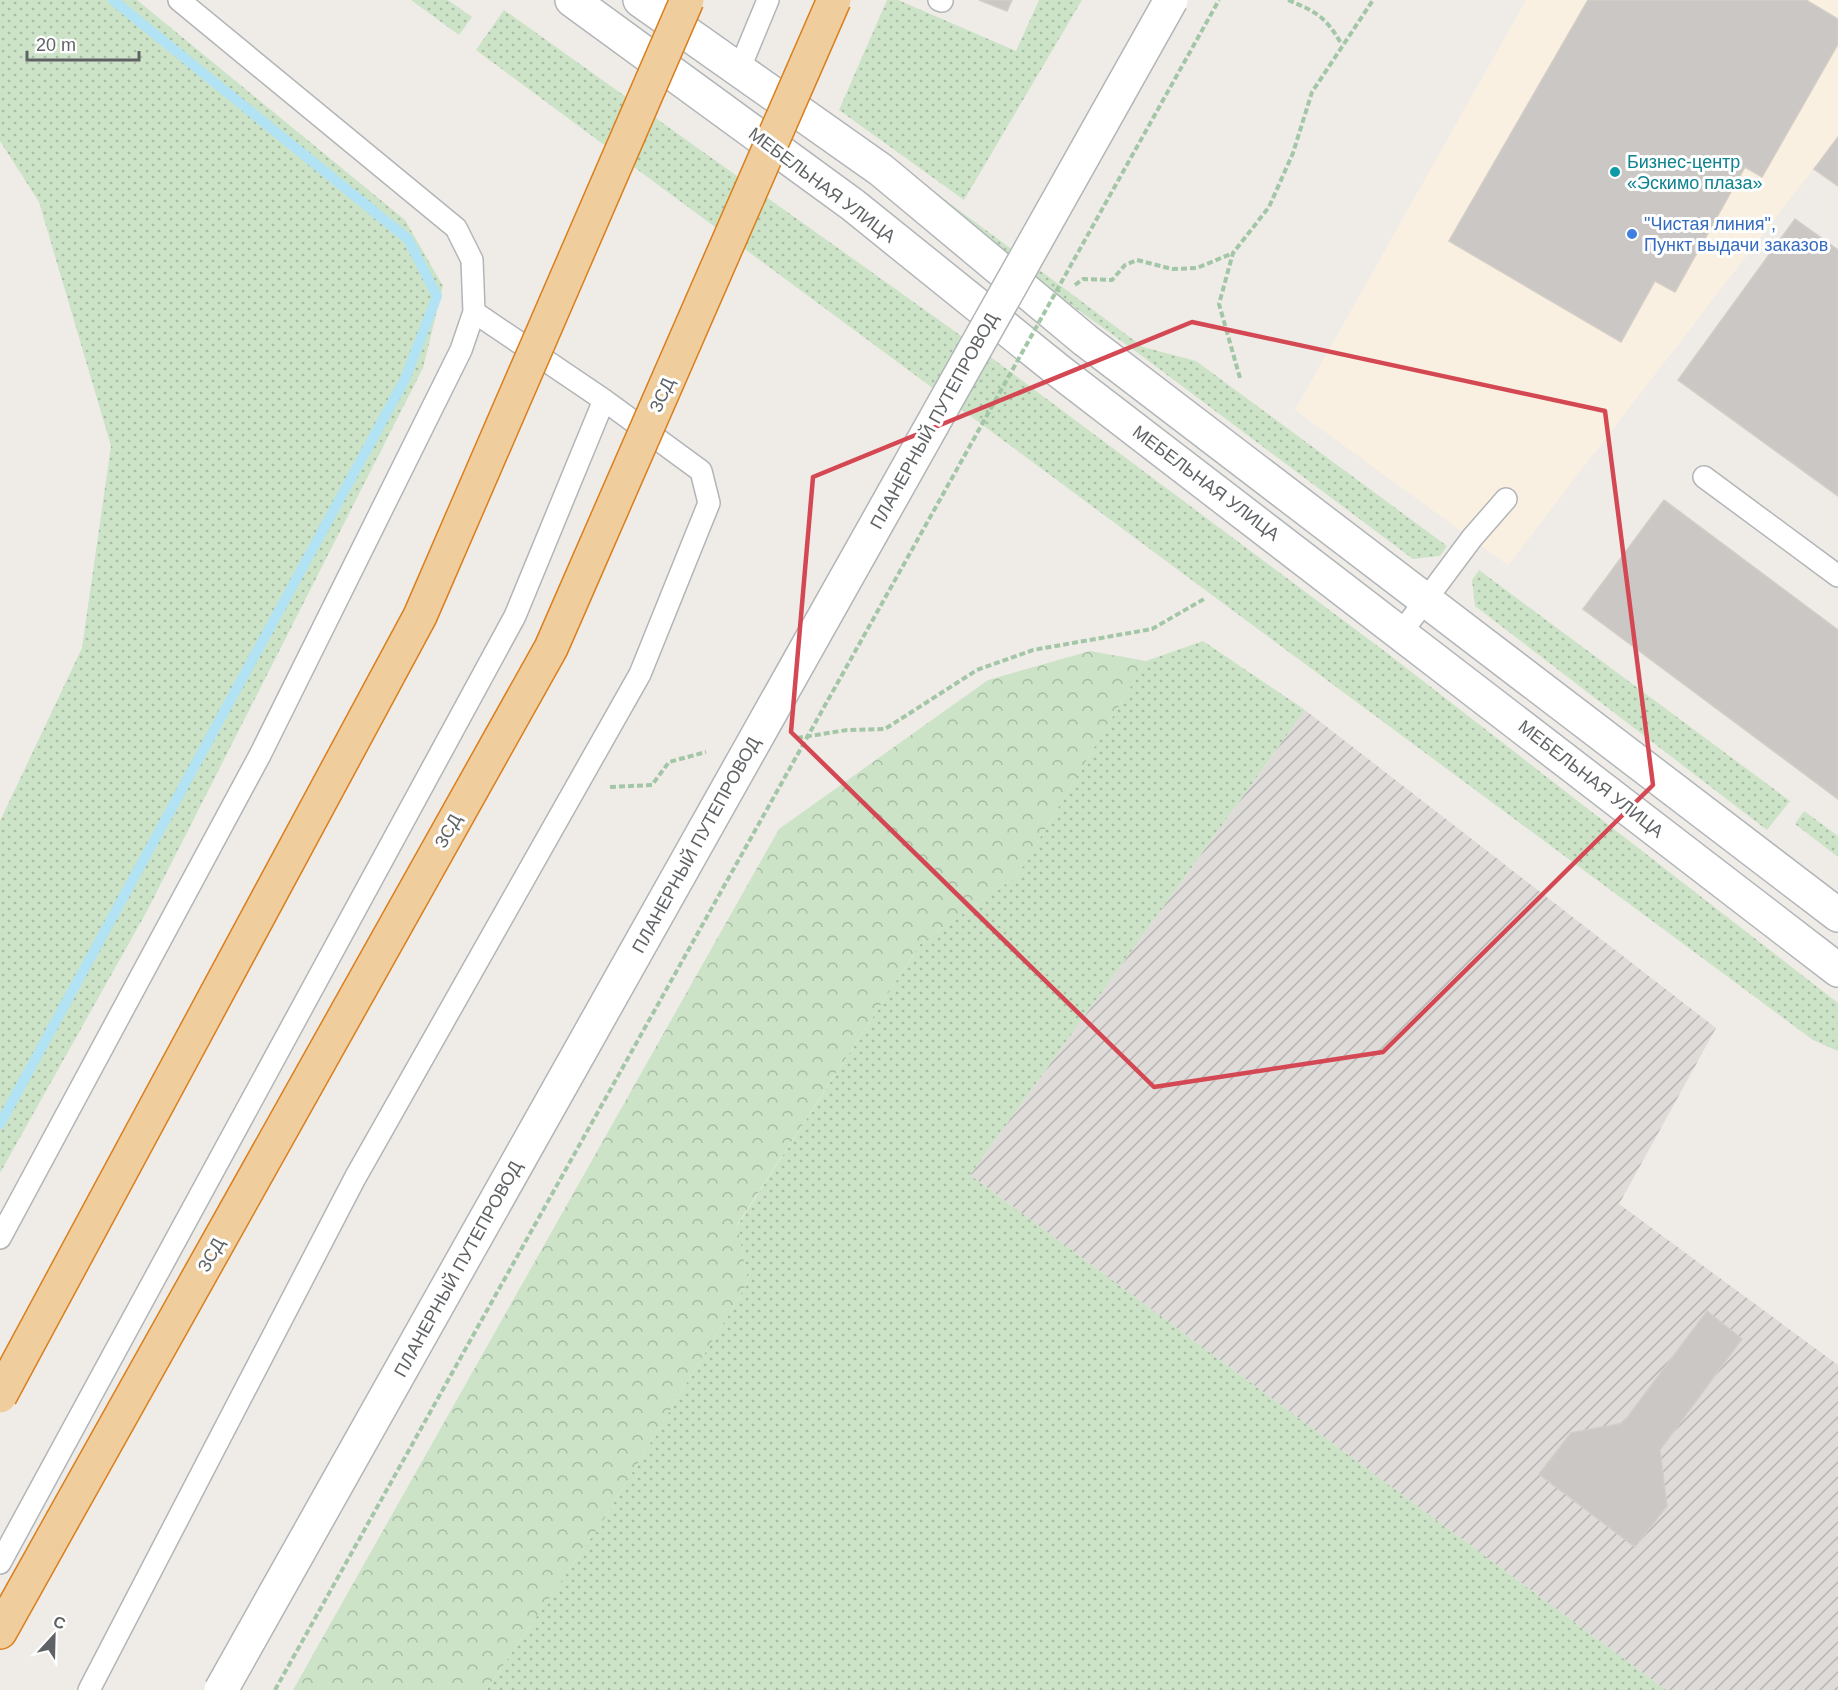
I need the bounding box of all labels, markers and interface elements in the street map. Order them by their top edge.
scale bar [27,24,140,62]
text: 20 m [36,35,76,55]
street label: МЕБЕЛЬНАЯ УЛИЦА [745,123,899,247]
place label: Бизнес-центр «Эскимо плаза» [1627,152,1763,193]
marker: Бизнес-центр «Эскимо плаза» [1608,165,1622,179]
place label: "Чистая линия", Пункт выдачи заказов [1644,214,1828,255]
marker: "Чистая линия", Пункт выдачи заказов [1625,227,1639,241]
street label: ПЛАНЕРНЫЙ ПУТЕПРОВОД [865,309,1002,532]
street label: ЗСД [646,375,678,415]
street label: МЕБЕЛЬНАЯ УЛИЦА [1129,421,1283,545]
street label: МЕБЕЛЬНАЯ УЛИЦА [1515,716,1667,842]
street label: ПЛАНЕРНЫЙ ПУТЕПРОВОД [627,733,764,956]
street label: ЗСД [431,811,465,851]
street label: ПЛАНЕРНЫЙ ПУТЕПРОВОД [389,1157,526,1380]
street label: ЗСД [194,1235,228,1275]
north arrow [24,1606,84,1666]
text: С [51,1613,68,1633]

